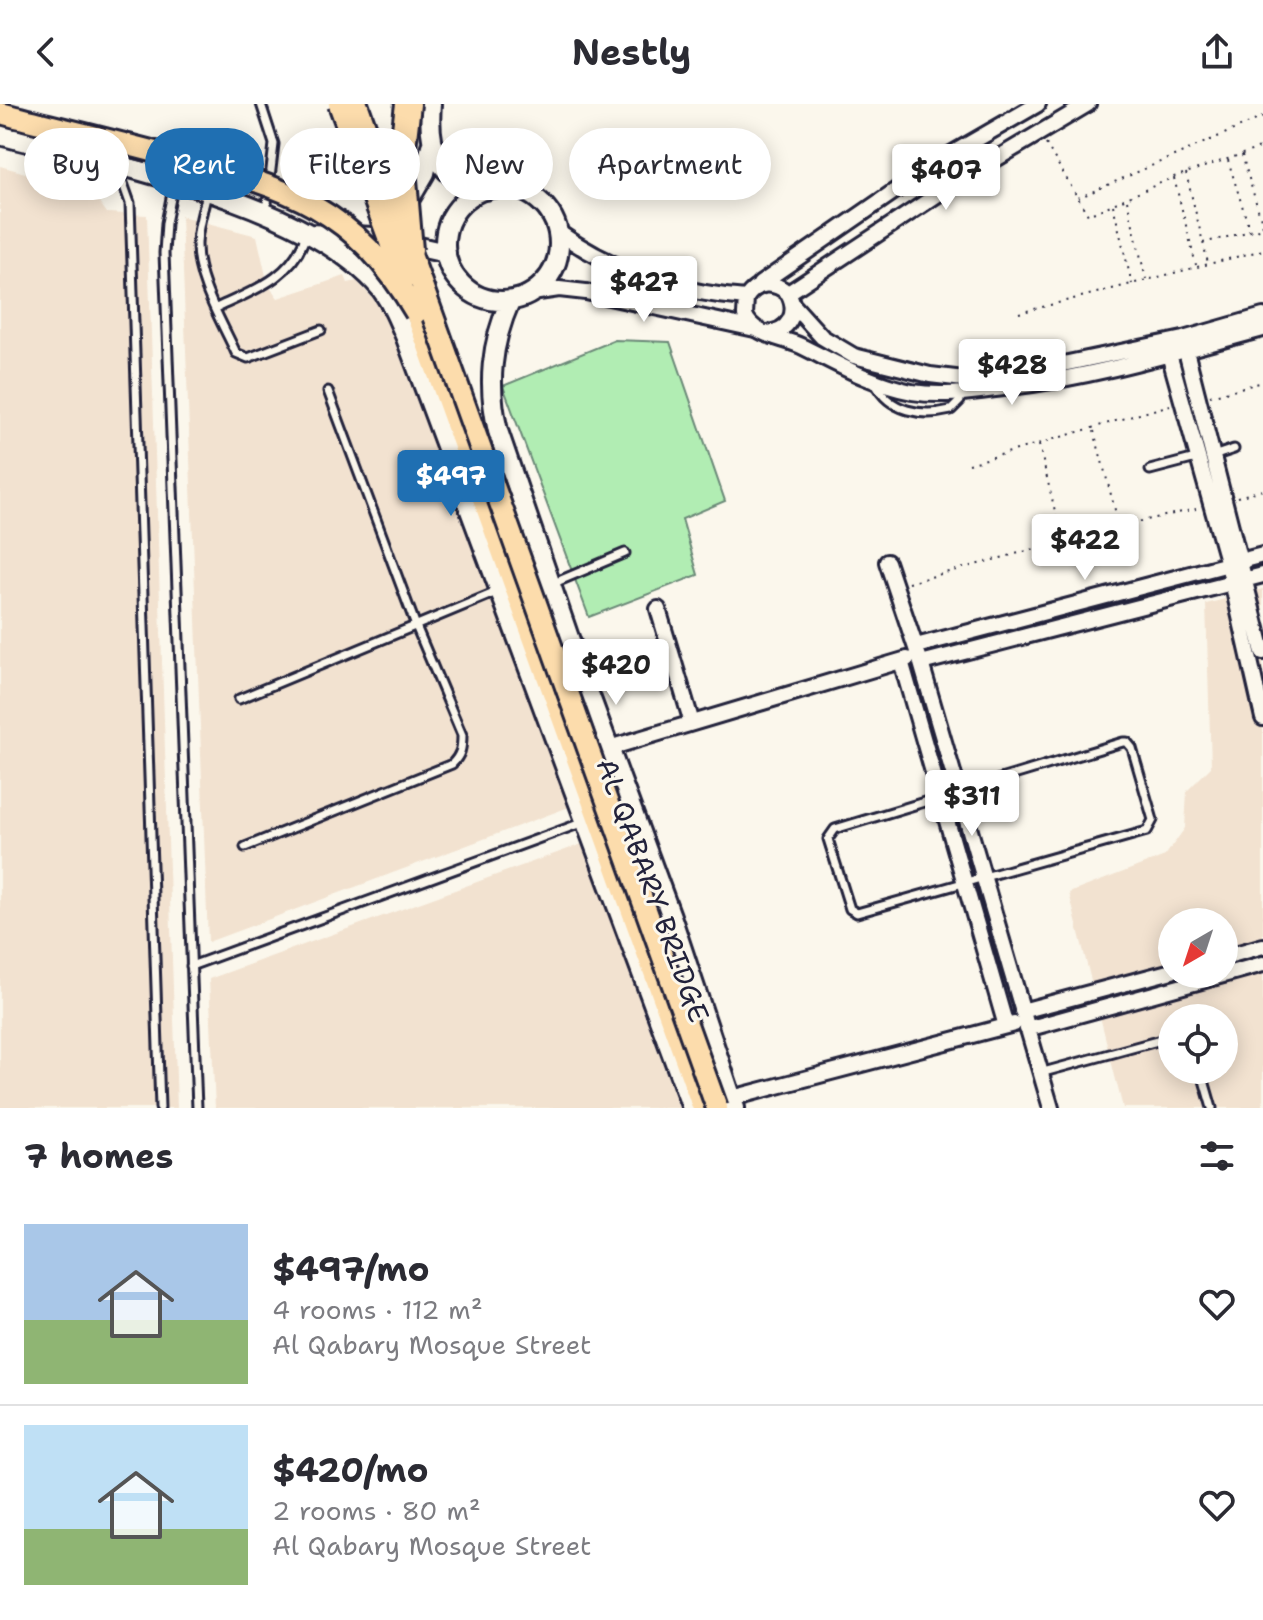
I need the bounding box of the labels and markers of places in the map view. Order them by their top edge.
pin: $407 [899,144,993,212]
pin: $427 [597,256,691,324]
pin: $428 [965,339,1059,407]
pin: $497 [404,450,498,518]
pin: $422 [1038,514,1132,582]
pin: $420 [569,639,663,707]
pin: $311 [925,770,1019,838]

